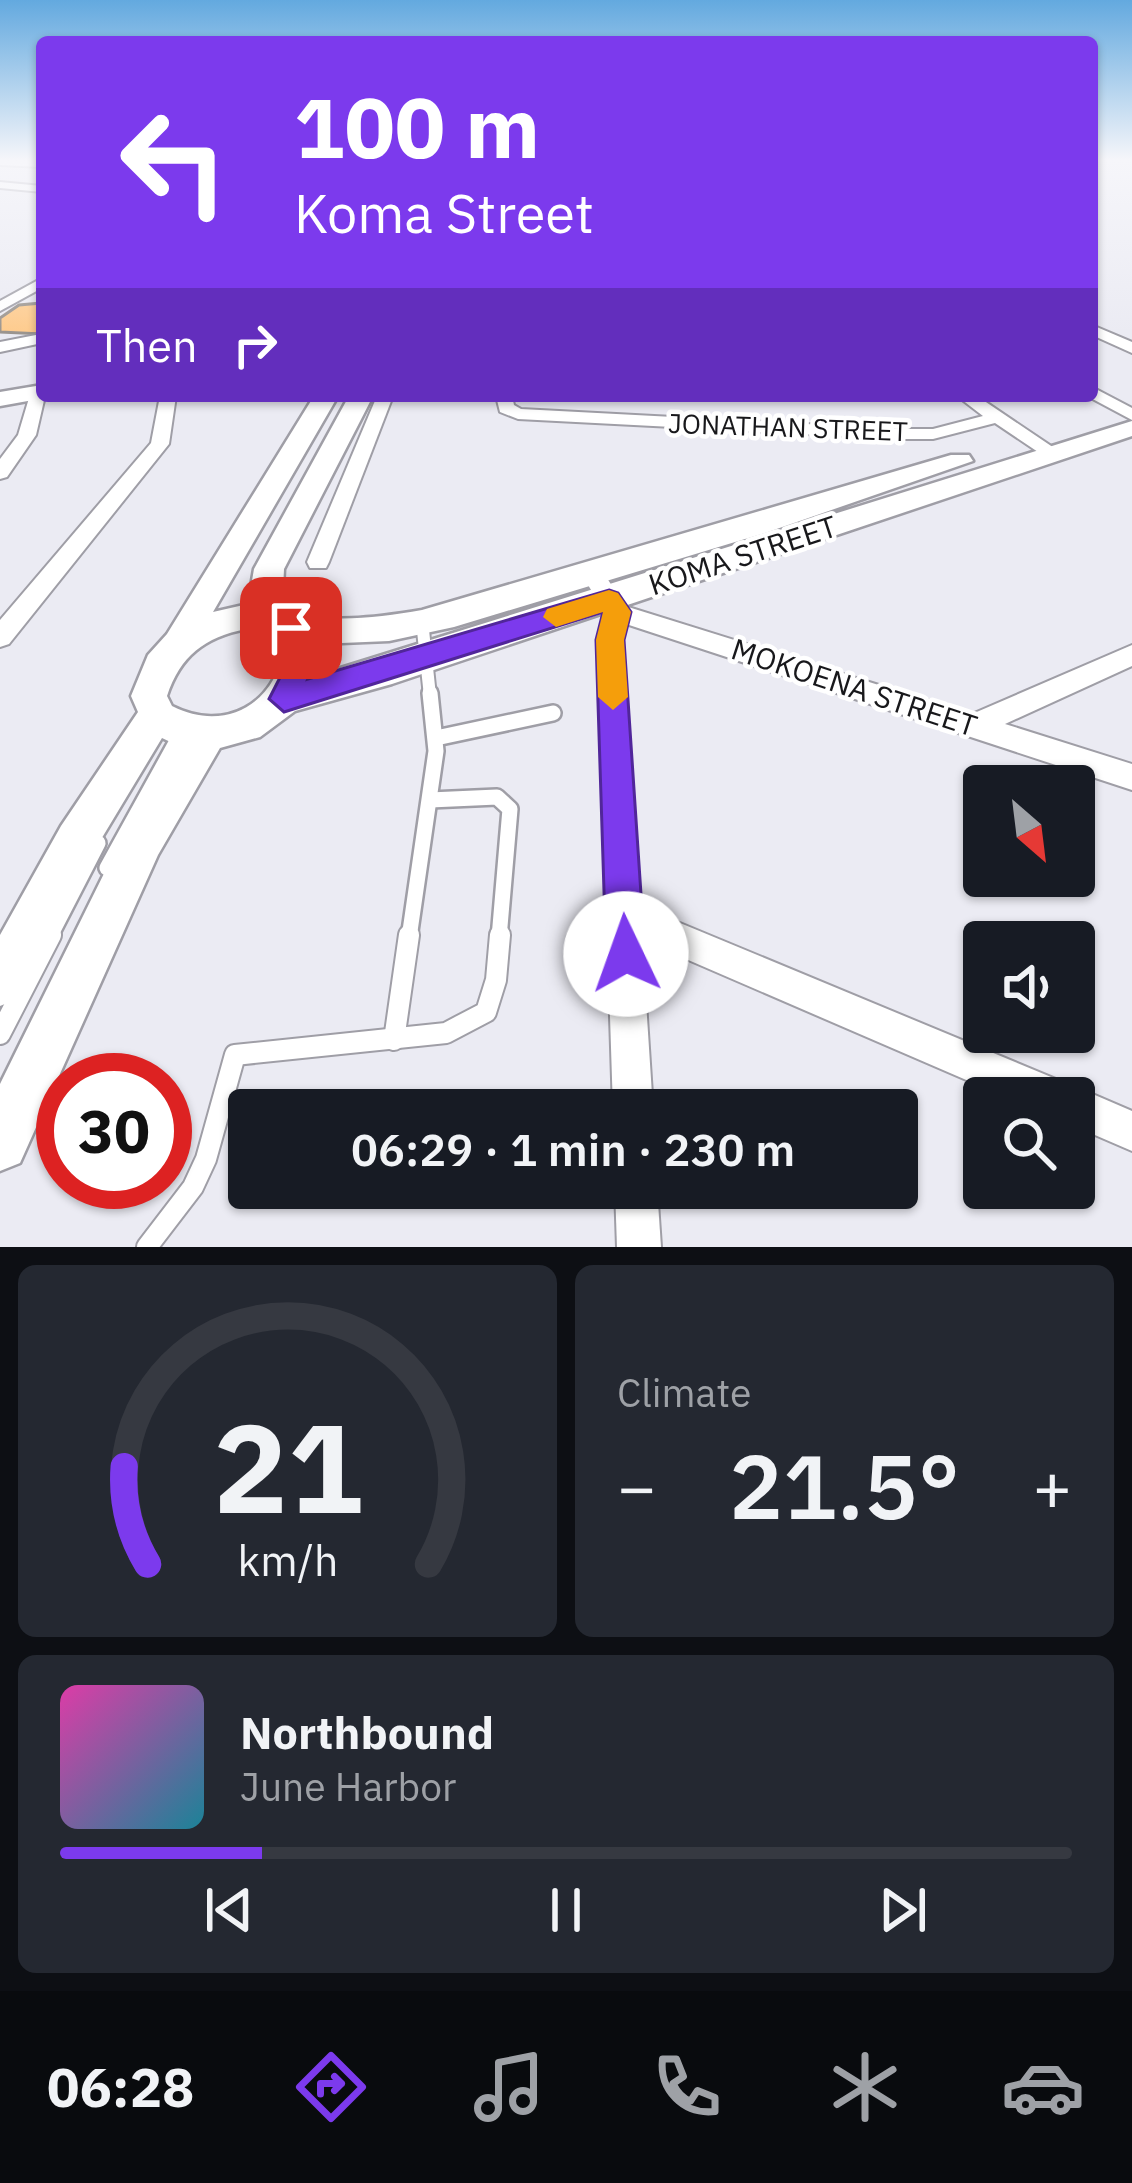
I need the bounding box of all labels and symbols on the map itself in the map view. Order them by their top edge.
street label: JONATHAN STREET [668,405,909,448]
street label: KOMA STREET [643,506,842,603]
pin [240,577,342,679]
street label: MOKOENA STREET [727,629,982,745]
north arrow [963,765,1095,897]
position arrow [563,891,689,1017]
speed limit sign: 30 [36,1053,192,1209]

